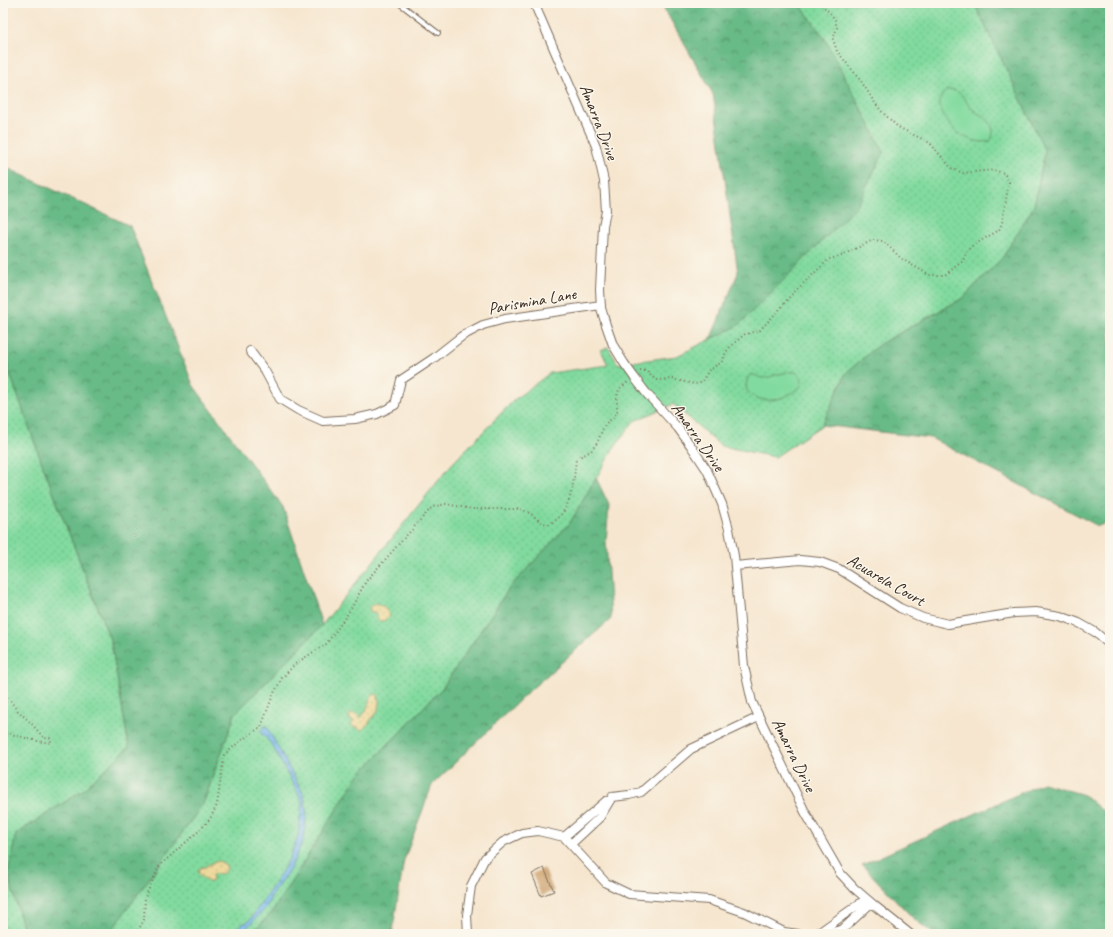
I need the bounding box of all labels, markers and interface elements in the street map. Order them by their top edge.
street label: Amarra Drive [575,81,624,164]
street label: Parismina Lane [486,283,579,319]
street label: Amarra Drive [667,399,730,477]
street label: Acuarela Court [844,549,930,612]
street label: Amarra Drive [767,715,821,796]

